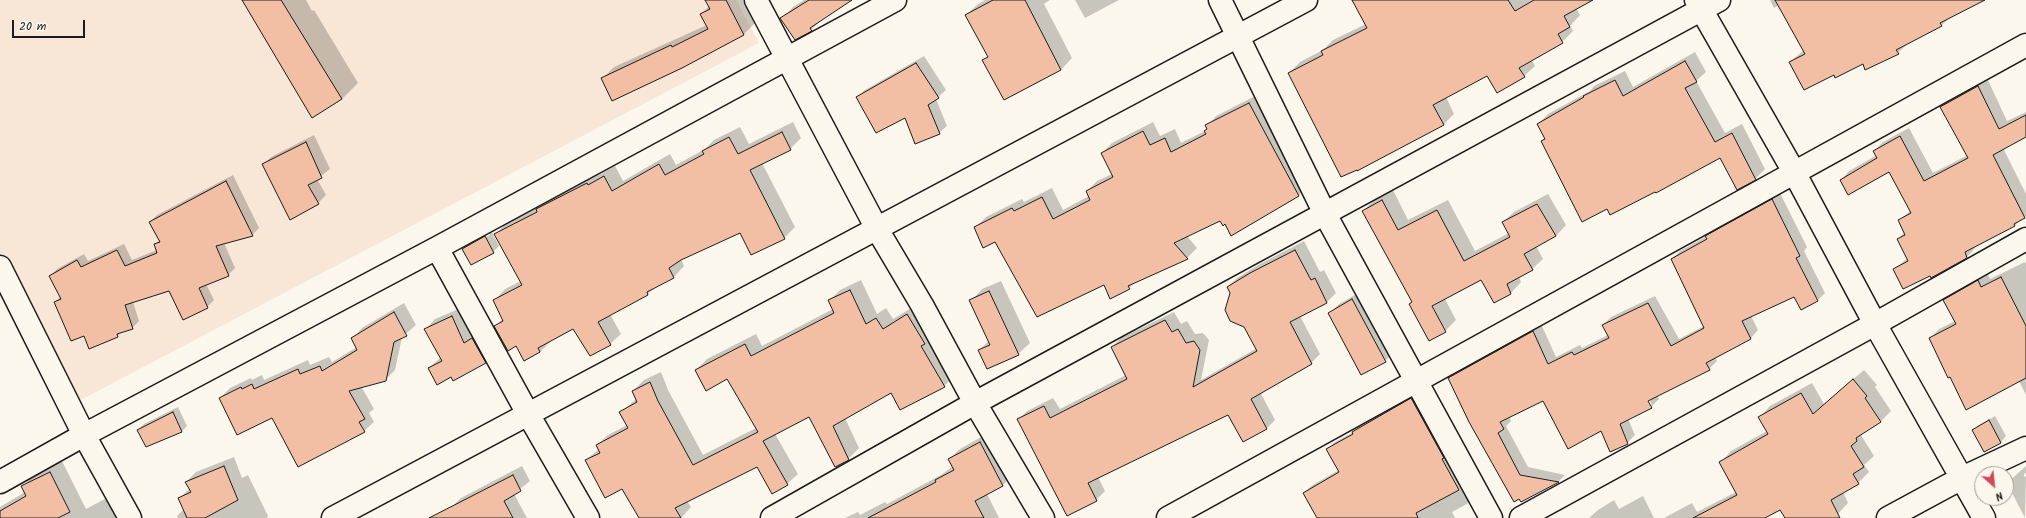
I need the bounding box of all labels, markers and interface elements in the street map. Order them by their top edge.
scale bar [14,12,87,38]
text: 20 m [19,17,46,36]
north arrow [1974,466,2014,506]
text: N [1992,486,2006,505]

